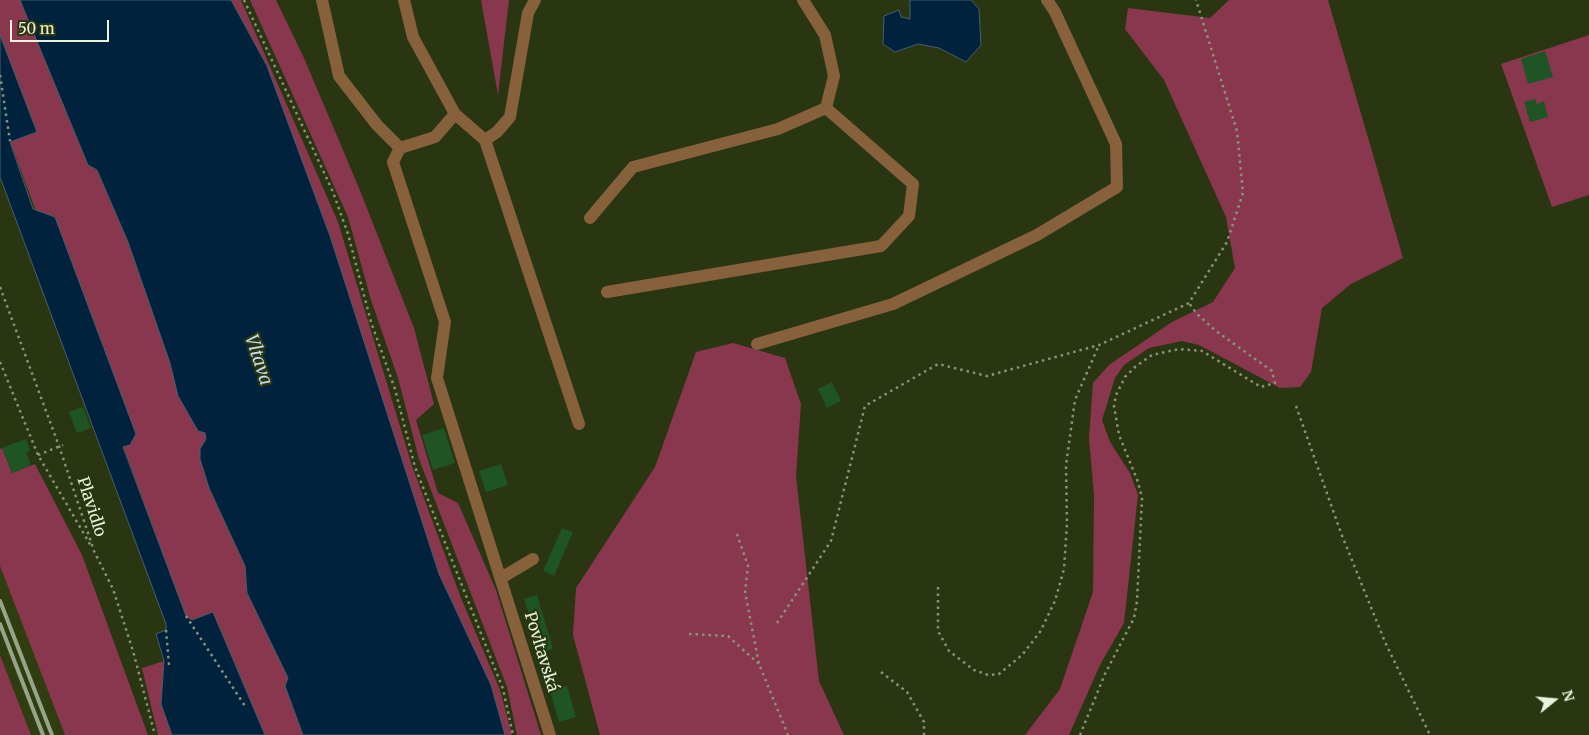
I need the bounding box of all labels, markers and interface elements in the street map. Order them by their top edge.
scale bar [12,10,111,42]
text: 50 m [18,19,55,38]
water label: Vltava [240,332,276,388]
street label: Plavidlo [72,475,110,539]
street label: Povltavská [520,610,562,694]
north arrow [1529,675,1579,725]
text: N [1558,688,1579,704]

